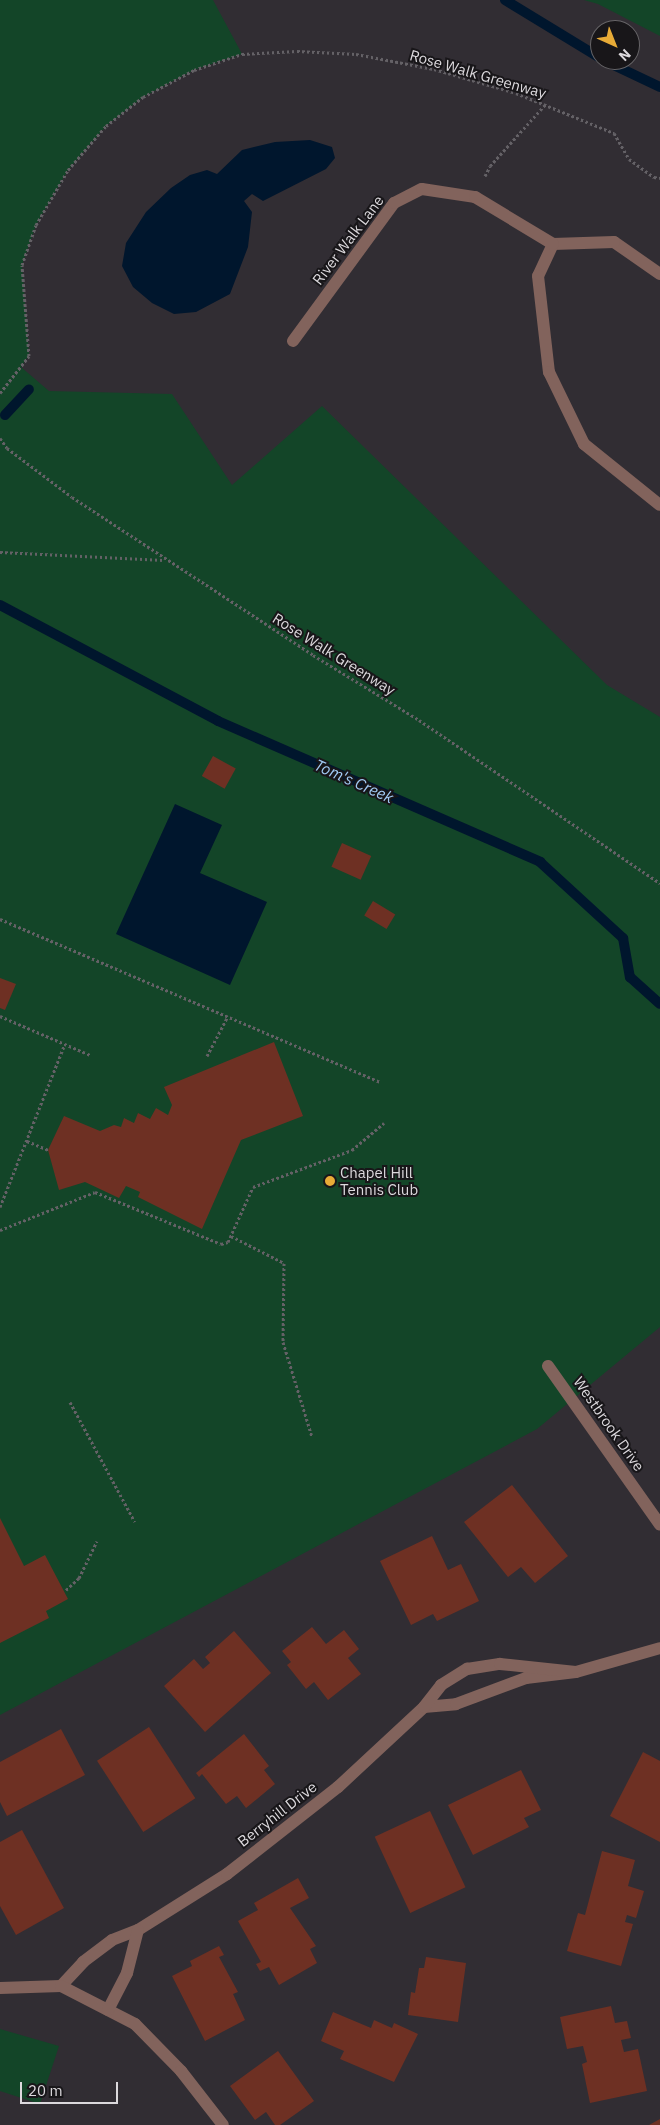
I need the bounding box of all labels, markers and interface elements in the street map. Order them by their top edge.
north arrow [590,20,640,70]
text: N [615,45,635,65]
street label: Rose Walk Greenway [408,46,548,102]
street label: River Walk Lane [309,192,387,288]
street label: Rose Walk Greenway [269,609,399,699]
water label: Tom's Creek [311,755,397,807]
place label: Chapel Hill Tennis Club [340,1163,418,1198]
marker: Chapel Hill Tennis Club [324,1175,336,1187]
street label: Westbrook Drive [570,1373,648,1475]
street label: Berryhill Drive [234,1778,320,1850]
scale bar [22,2072,120,2104]
text: 20 m [28,2081,63,2100]

